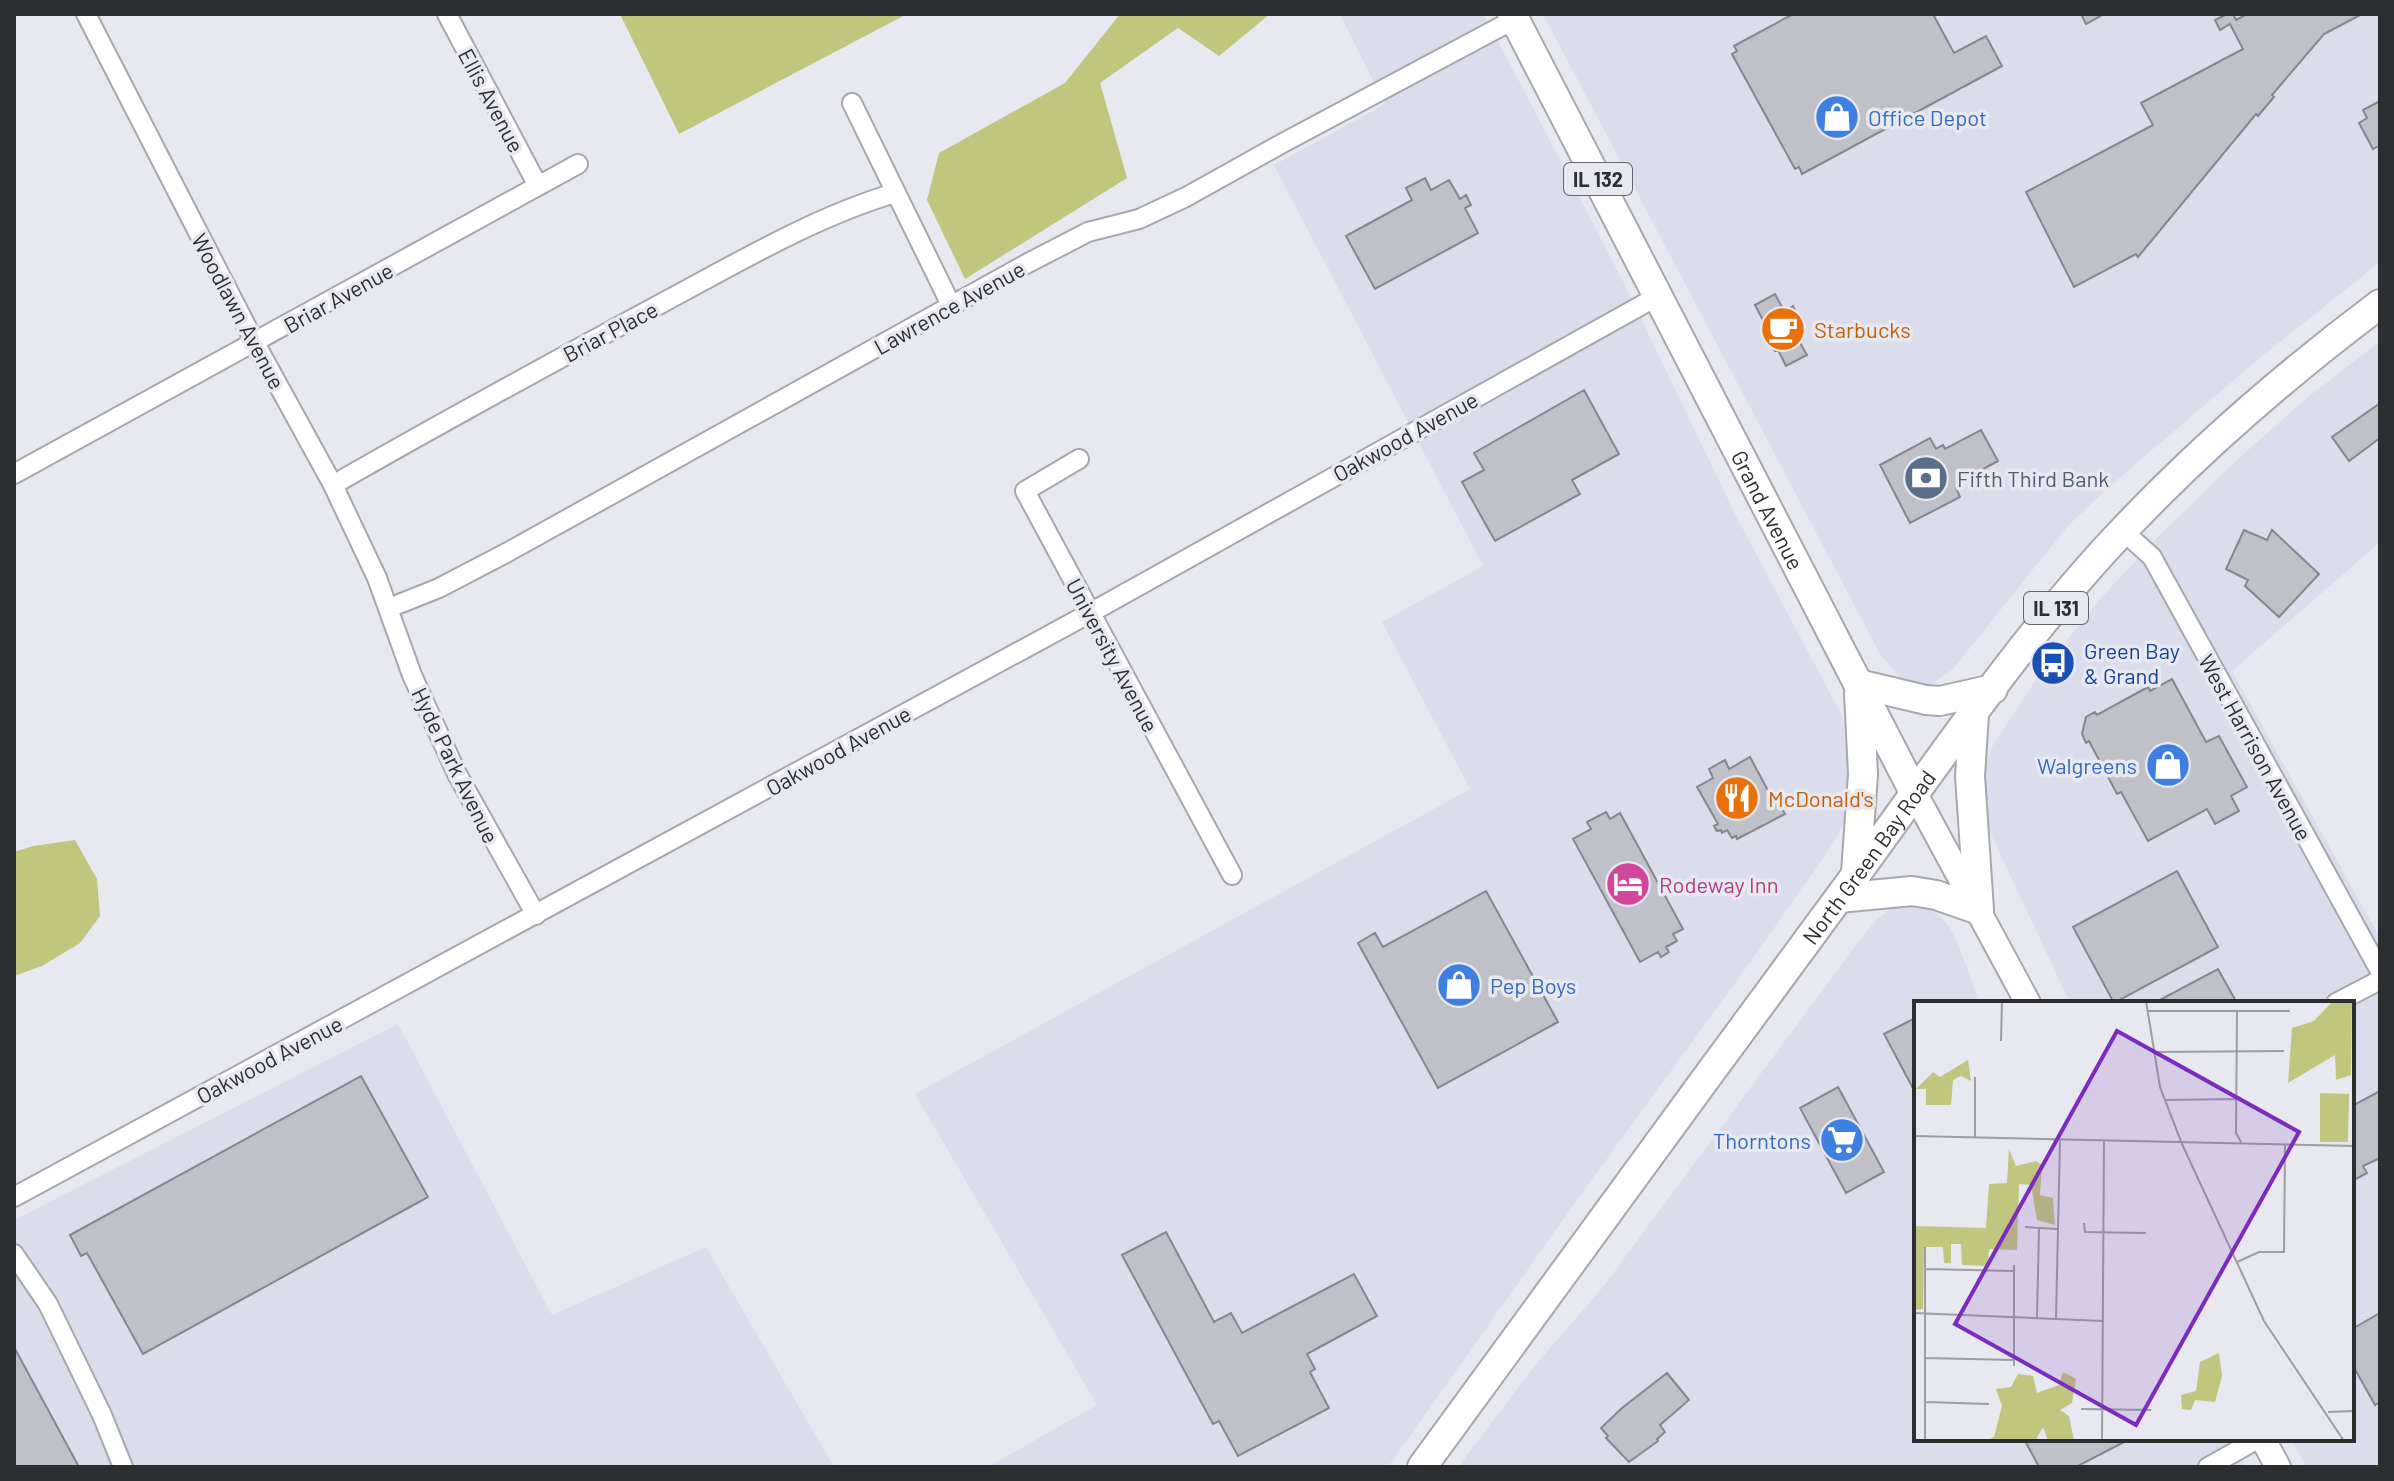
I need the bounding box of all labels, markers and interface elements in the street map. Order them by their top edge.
street label: Ellis Avenue [454,44,530,156]
shop icon: Office Depot [1813,93,1861,141]
place label: Office Depot [1868,104,1987,130]
road number: IL 132 [1564,163,1632,195]
street label: Woodlawn Avenue [187,229,291,393]
street label: Lawrence Avenue [869,255,1029,359]
street label: Briar Avenue [279,256,397,338]
street label: Briar Place [558,295,662,367]
cafe icon: Starbucks [1759,305,1807,353]
place label: Starbucks [1814,316,1911,342]
street label: Oakwood Avenue [1328,385,1482,487]
street label: Grand Avenue [1727,446,1810,574]
bank icon: Fifth Third Bank [1902,454,1950,502]
place label: Fifth Third Bank [1957,465,2109,491]
street label: University Avenue [1062,574,1164,736]
road number: IL 131 [2024,592,2088,624]
place label: Green Bay & Grand [2084,637,2180,688]
bus stop icon: Green Bay & Grand [2029,639,2077,687]
street label: West Harrison Avenue [2194,649,2318,845]
street label: Hyde Park Avenue [407,683,505,847]
street label: Oakwood Avenue [761,699,915,801]
shop icon: Walgreens [2144,741,2192,789]
place label: Walgreens [2037,752,2137,778]
street label: North Green Bay Road [1796,765,1940,949]
restaurant icon: McDonald's [1713,774,1761,822]
place label: McDonald's [1768,785,1874,811]
hotel icon: Rodeway Inn [1604,860,1652,908]
place label: Rodeway Inn [1659,871,1779,897]
shop icon: Pep Boys [1435,961,1483,1009]
place label: Pep Boys [1490,972,1576,998]
inset map [1914,1001,2354,1441]
street label: Oakwood Avenue [192,1010,346,1108]
supermarket icon: Thorntons [1818,1116,1866,1164]
place label: Thorntons [1713,1127,1811,1153]

